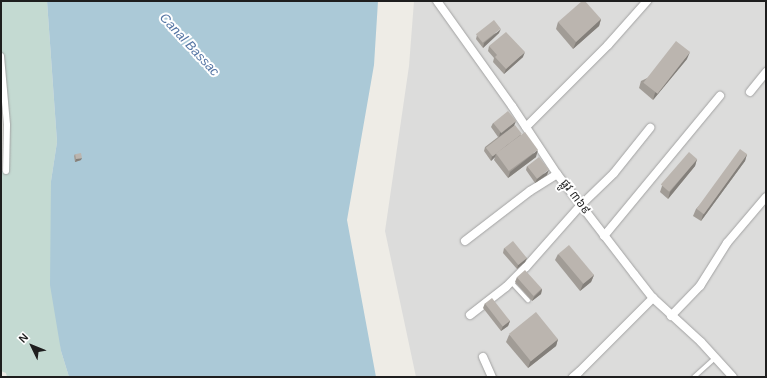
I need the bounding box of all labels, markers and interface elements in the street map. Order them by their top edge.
water label: Canal Bassac [156,10,222,80]
street label: ផ្លូវ ៣៦៩ [557,177,593,217]
north arrow [12,326,52,366]
text: N [16,331,30,345]

